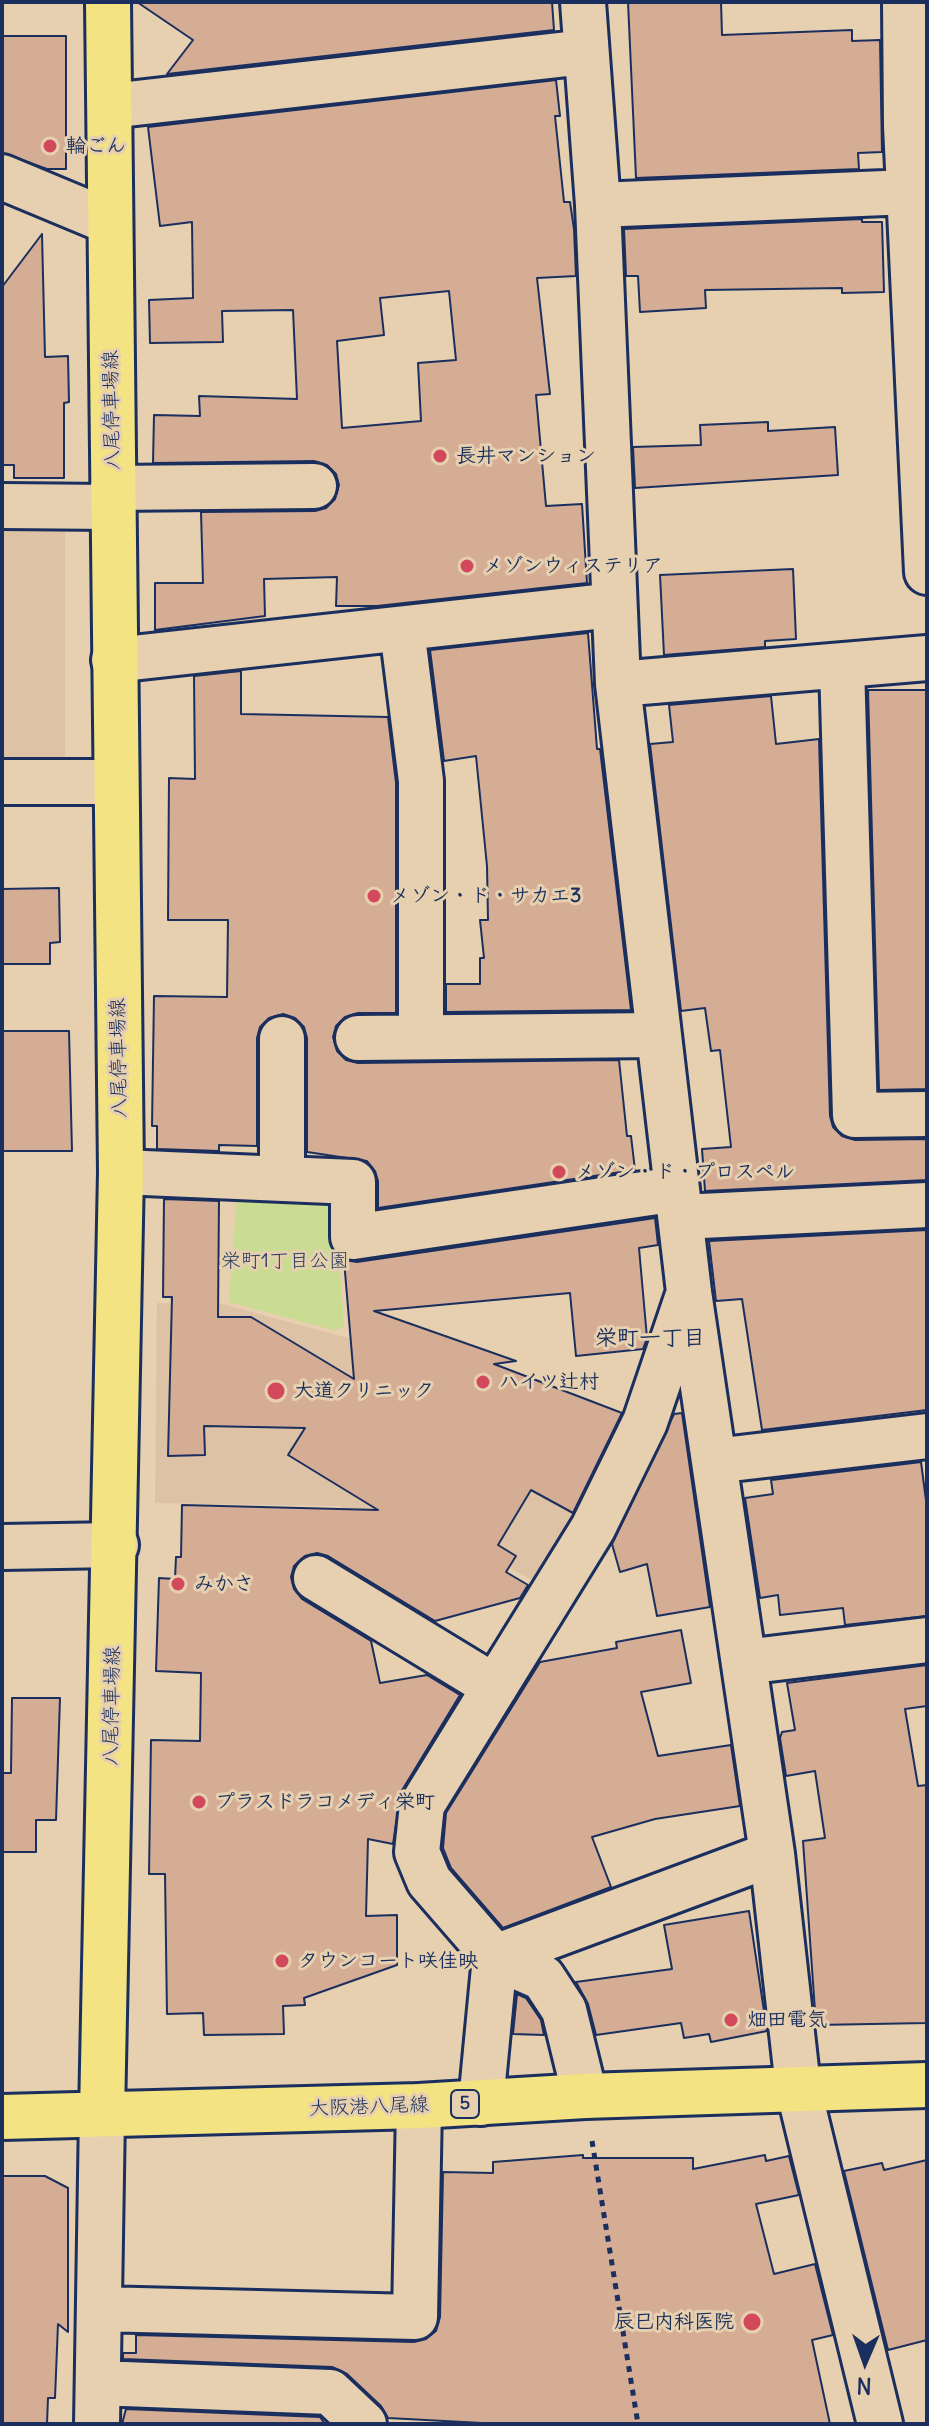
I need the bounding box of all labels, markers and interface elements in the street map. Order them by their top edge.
place label: 輪ごん [66,134,126,158]
marker: 輪ごん [41,137,59,155]
street label: 八尾停車場線 [99,350,125,470]
place label: 長井マンション [456,444,596,468]
marker: 長井マンション [431,447,449,465]
place label: メゾンウィステリア [483,554,663,578]
marker: メゾンウィステリア [458,557,476,575]
place label: メゾン・ド・サカエ3 [390,884,581,908]
marker: メゾン・ド・サカエ3 [365,887,383,905]
street label: 八尾停車場線 [106,998,132,1118]
place label: メゾン・ド・プロスペル [575,1160,795,1184]
marker: メゾン・ド・プロスペル [550,1163,568,1181]
park label: 栄町1丁目公園 [221,1249,349,1273]
district label: 栄町一丁目 [595,1326,705,1352]
place label: ハイツ辻村 [499,1370,599,1394]
marker: ハイツ辻村 [474,1373,492,1391]
place label: 大道クリニック [294,1379,434,1403]
marker: 大道クリニック [265,1380,287,1402]
place label: みかさ [194,1572,254,1596]
marker: みかさ [169,1575,187,1593]
street label: 八尾停車場線 [99,1646,125,1766]
place label: プラスドラコメディ栄町 [215,1790,435,1814]
marker: プラスドラコメディ栄町 [190,1793,208,1811]
place label: タウンコート咲佳映 [298,1949,478,1973]
marker: タウンコート咲佳映 [273,1952,291,1970]
place label: 畑田電気 [747,2008,827,2032]
marker: 畑田電気 [722,2011,740,2029]
road number: 5 [451,2090,479,2118]
street label: 大阪港八尾線 [309,2093,429,2121]
place label: 辰巳内科医院 [614,2310,734,2334]
marker: 辰巳内科医院 [741,2311,763,2333]
north arrow [825,2322,905,2402]
text: N [856,2372,872,2400]

